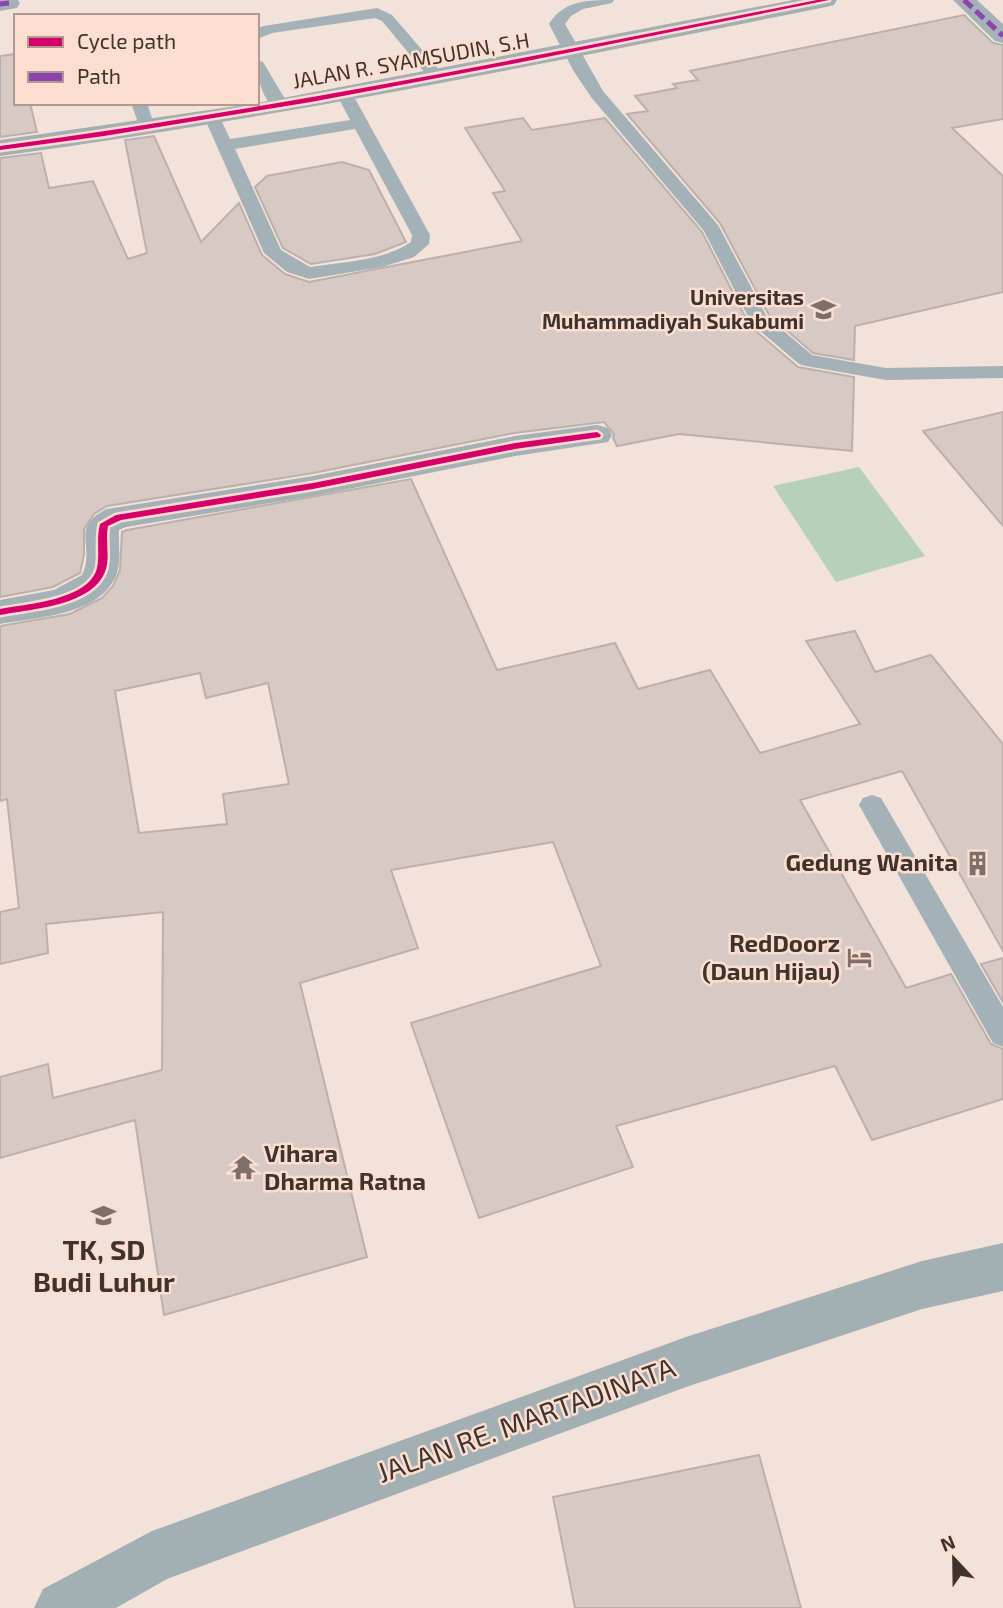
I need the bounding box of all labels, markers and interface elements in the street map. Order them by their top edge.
legend [14,14,259,105]
street label: JALAN R. SYAMSUDIN, S.H [290,26,531,93]
text: Cycle path [77,28,176,53]
text: Path [77,63,121,88]
place label: Universitas Muhammadiyah Sukabumi [542,284,804,334]
school or university icon: Universitas Muhammadiyah Sukabumi [810,296,838,324]
place label: Gedung Wanita [786,847,958,876]
building icon: Gedung Wanita [964,849,992,877]
place label: RedDoorz (Daun Hijau) [702,928,840,985]
hotel icon: RedDoorz (Daun Hijau) [846,944,874,972]
place label: Vihara Dharma Ratna [264,1138,426,1195]
temple icon: Vihara Dharma Ratna [230,1154,258,1182]
school or university icon: TK, SD Budi Luhur [90,1202,118,1230]
place label: TK, SD Budi Luhur [33,1232,175,1298]
street label: JALAN RE. MARTADINATA [372,1349,680,1489]
north arrow [919,1524,989,1594]
text: N [937,1530,958,1556]

